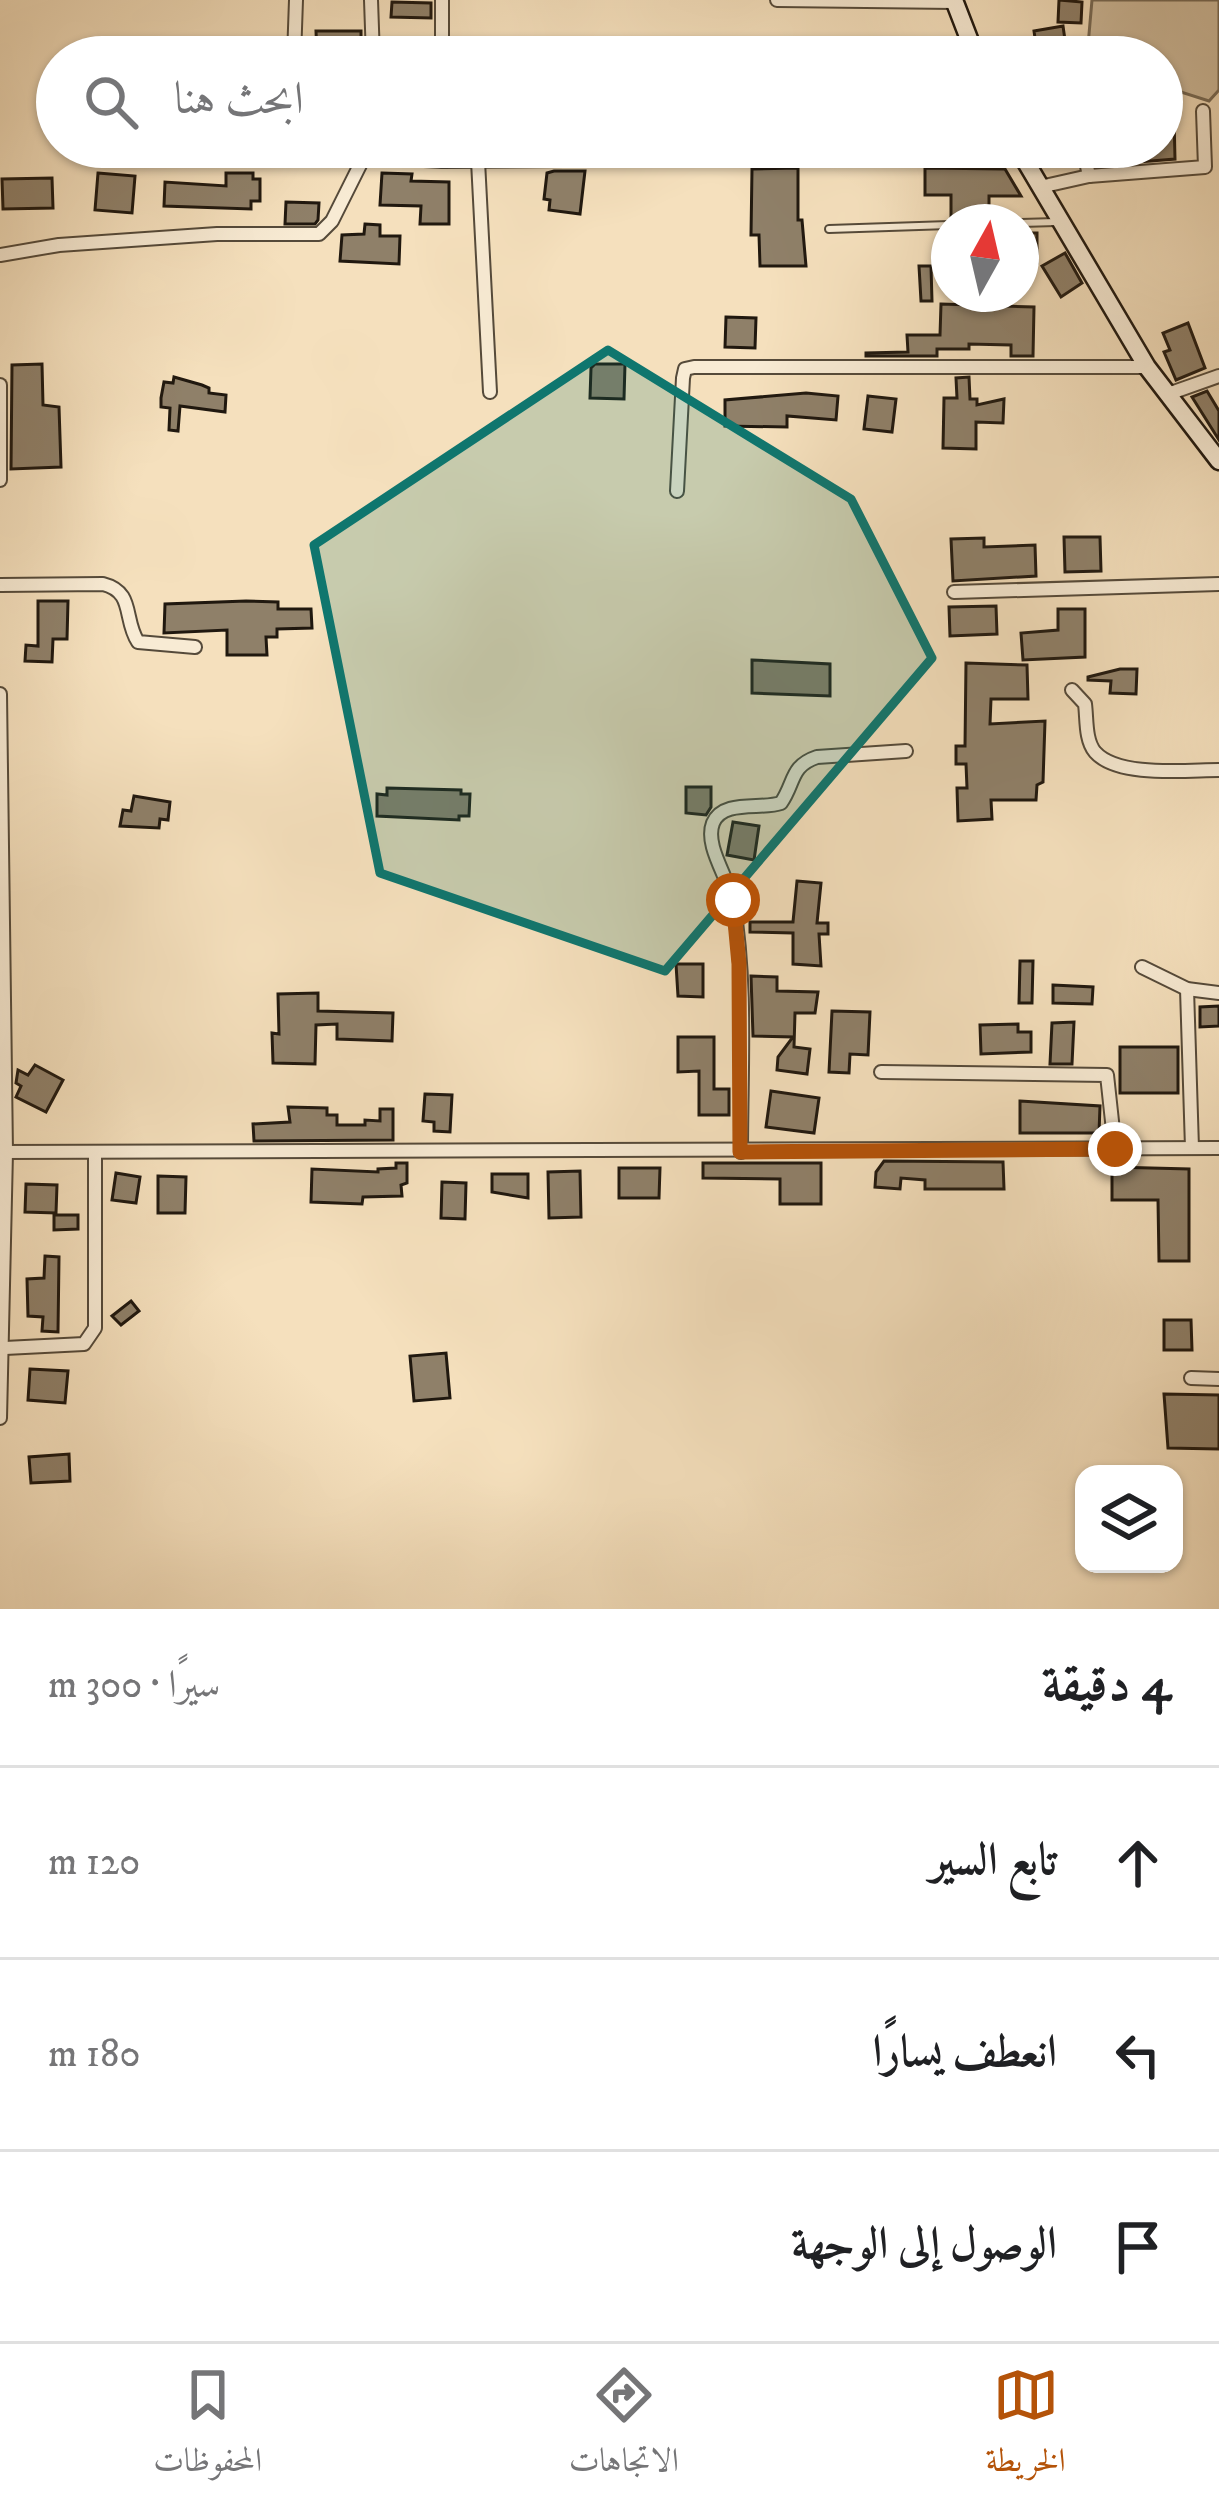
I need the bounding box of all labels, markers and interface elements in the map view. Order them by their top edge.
search box [36,36,1183,168]
icon: search [78,69,144,135]
text: ابحث هنا [174,72,304,128]
north arrow [931,204,1039,312]
route start [706,873,760,927]
route end [1088,1122,1142,1176]
map controls [1075,1465,1183,1573]
button: layers [1075,1465,1183,1573]
text: 4 دقيقة [1042,1653,1171,1717]
text: سيرًا · 300 m [48,1661,220,1710]
icon: ahead [1105,1830,1171,1896]
text: تابع السير [930,1833,1057,1889]
text: 120 m [48,1838,140,1887]
icon: left [1105,2022,1171,2088]
text: انعطف يسارًا [873,2025,1057,2081]
text: 180 m [48,2030,141,2079]
icon: arrive [1105,2214,1171,2280]
text: الوصول إلى الوجهة [791,2217,1057,2273]
tab: المحفوظات [153,2362,262,2492]
tab: الاتجاهات [569,2362,679,2492]
tab: الخريطة [985,2362,1066,2492]

